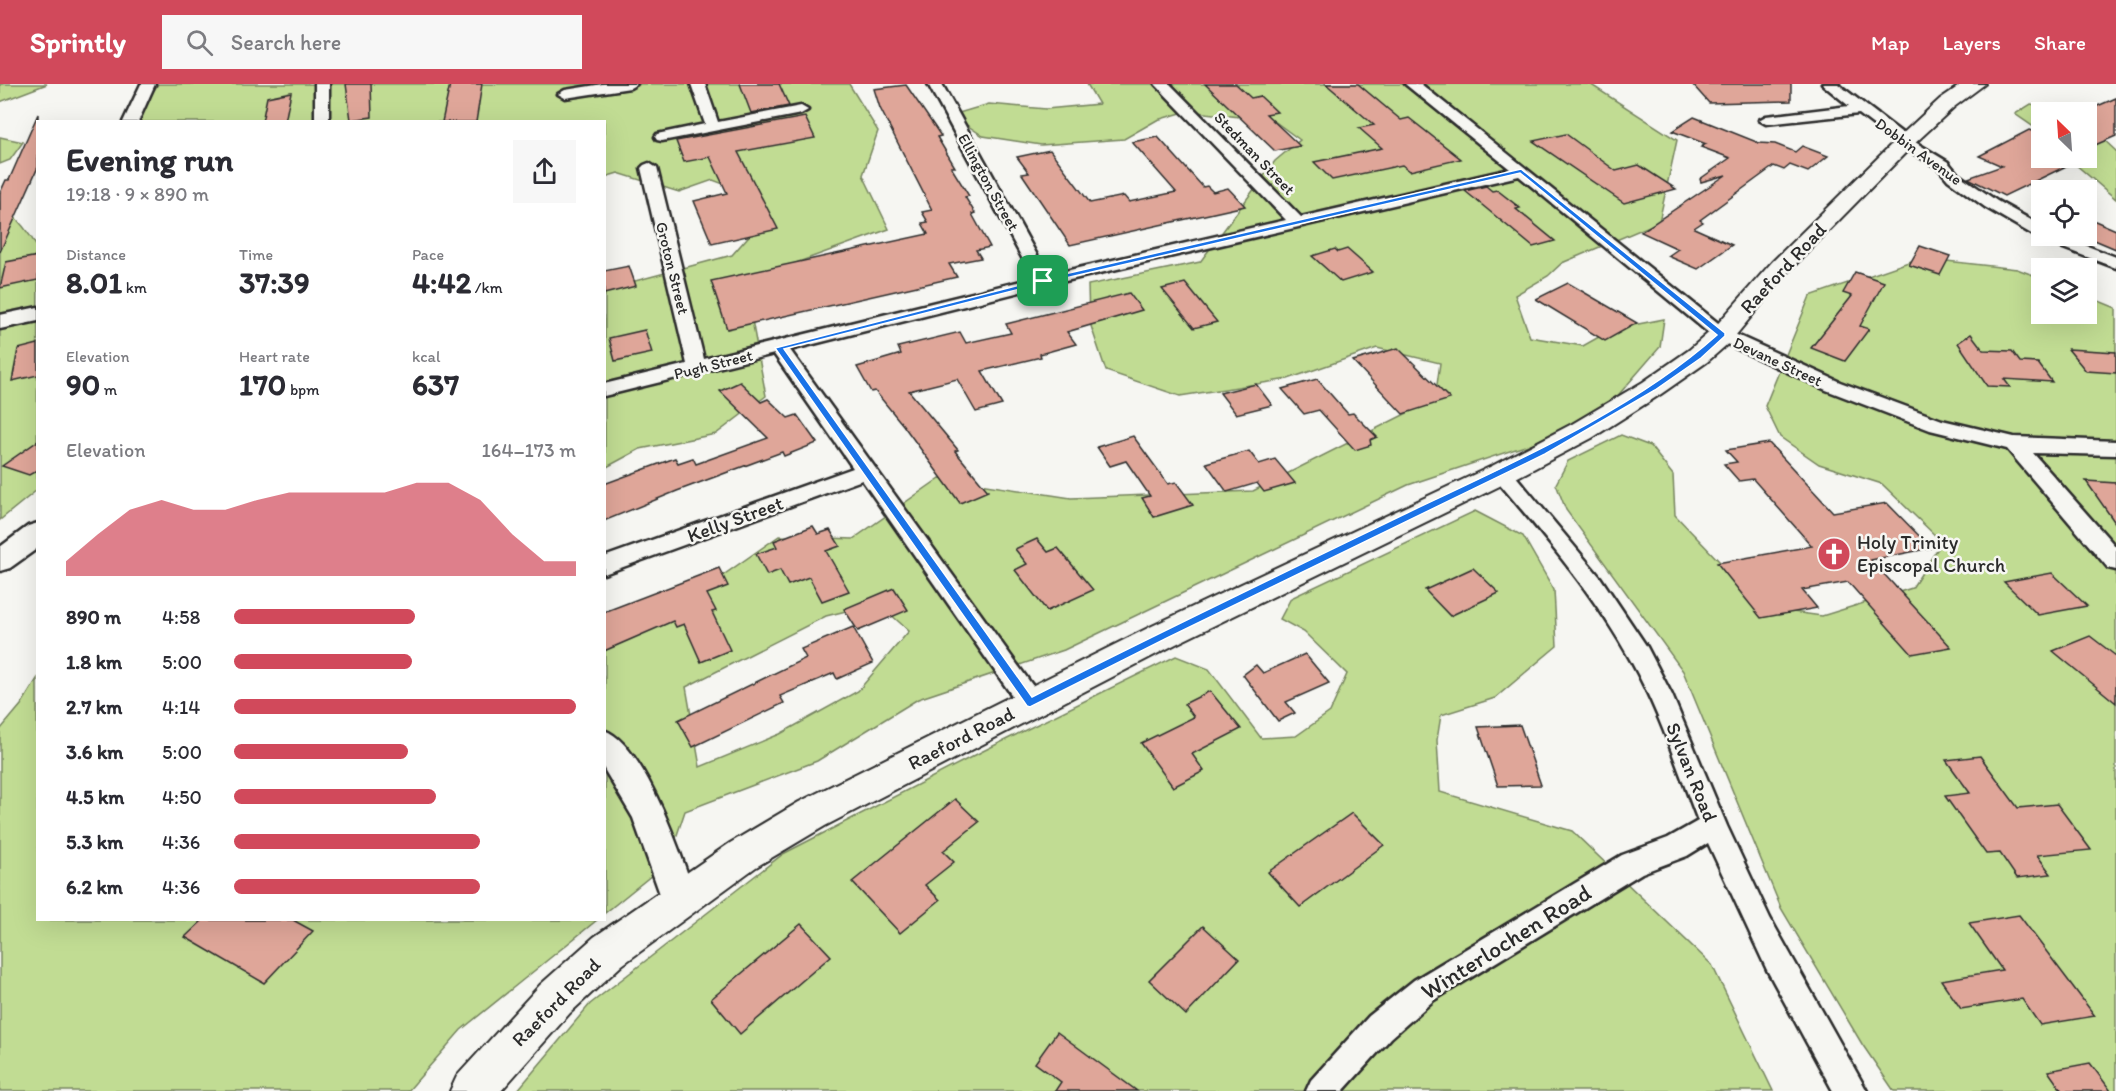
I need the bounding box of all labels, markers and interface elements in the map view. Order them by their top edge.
search box [162,15,582,69]
text: Sprintly [30,25,126,59]
icon: search [183,26,216,59]
text: Search here [231,29,341,56]
text: Map [1871,30,1910,55]
text: Layers [1943,30,2001,55]
text: Share [2034,30,2086,55]
north arrow [2031,102,2097,168]
map controls [2031,102,2097,324]
street label: Stedman Street [1210,108,1299,199]
street label: Dobbin Avenue [1872,114,1966,189]
street label: Ellington Street [954,130,1023,234]
text: Evening run [66,140,233,179]
button: share [513,140,576,203]
button: locate [2031,180,2097,246]
text: 19:18 · 9 × 890 m [66,182,209,206]
street label: Raeford Road [1735,217,1831,319]
street label: Groton Street [652,220,693,316]
text: Distance [66,245,126,264]
text: Time [239,245,273,264]
text: Pace [412,245,444,264]
pin [1017,255,1068,306]
button: layers [2031,258,2097,324]
text: 8.01 [66,264,122,301]
text: 37:39 [239,264,310,301]
text: 4:42 [412,264,471,301]
icon: arrive [1026,264,1059,297]
text: km [122,278,147,297]
text: /km [471,278,503,297]
street label: Devane Street [1730,333,1825,390]
street label: Pugh Street [672,346,755,383]
text: Elevation [66,347,130,366]
text: Heart rate [239,347,310,366]
text: kcal [412,347,440,366]
text: 90 [66,366,100,403]
text: 170 [239,366,286,403]
text: 637 [412,366,459,403]
text: m [100,380,117,399]
text: bpm [286,380,320,399]
text: Elevation [66,438,145,462]
text: 164–173 m [482,438,576,462]
street label: Kelly Street [684,491,786,547]
place label: Holy Trinity Episcopal Church [1857,530,2006,577]
church icon: Holy Trinity Episcopal Church [1816,536,1852,572]
text: 890 m [66,605,121,629]
text: 4:58 [162,605,200,629]
text: 1.8 km [66,650,122,674]
text: 5:00 [162,650,202,674]
text: 2.7 km [66,695,122,719]
text: 4:14 [162,695,200,719]
street label: Raeford Road [904,701,1018,775]
street label: Sylvan Road [1661,719,1723,825]
text: 3.6 km [66,740,123,764]
text: 5:00 [162,740,202,764]
text: 4.5 km [66,785,124,809]
text: 4:50 [162,785,202,809]
text: 5.3 km [66,830,123,854]
text: 4:36 [162,830,200,854]
text: 6.2 km [66,875,123,899]
text: 4:36 [162,875,200,899]
street label: Winterlochen Road [1415,877,1596,1006]
street label: Raeford Road [507,953,605,1051]

